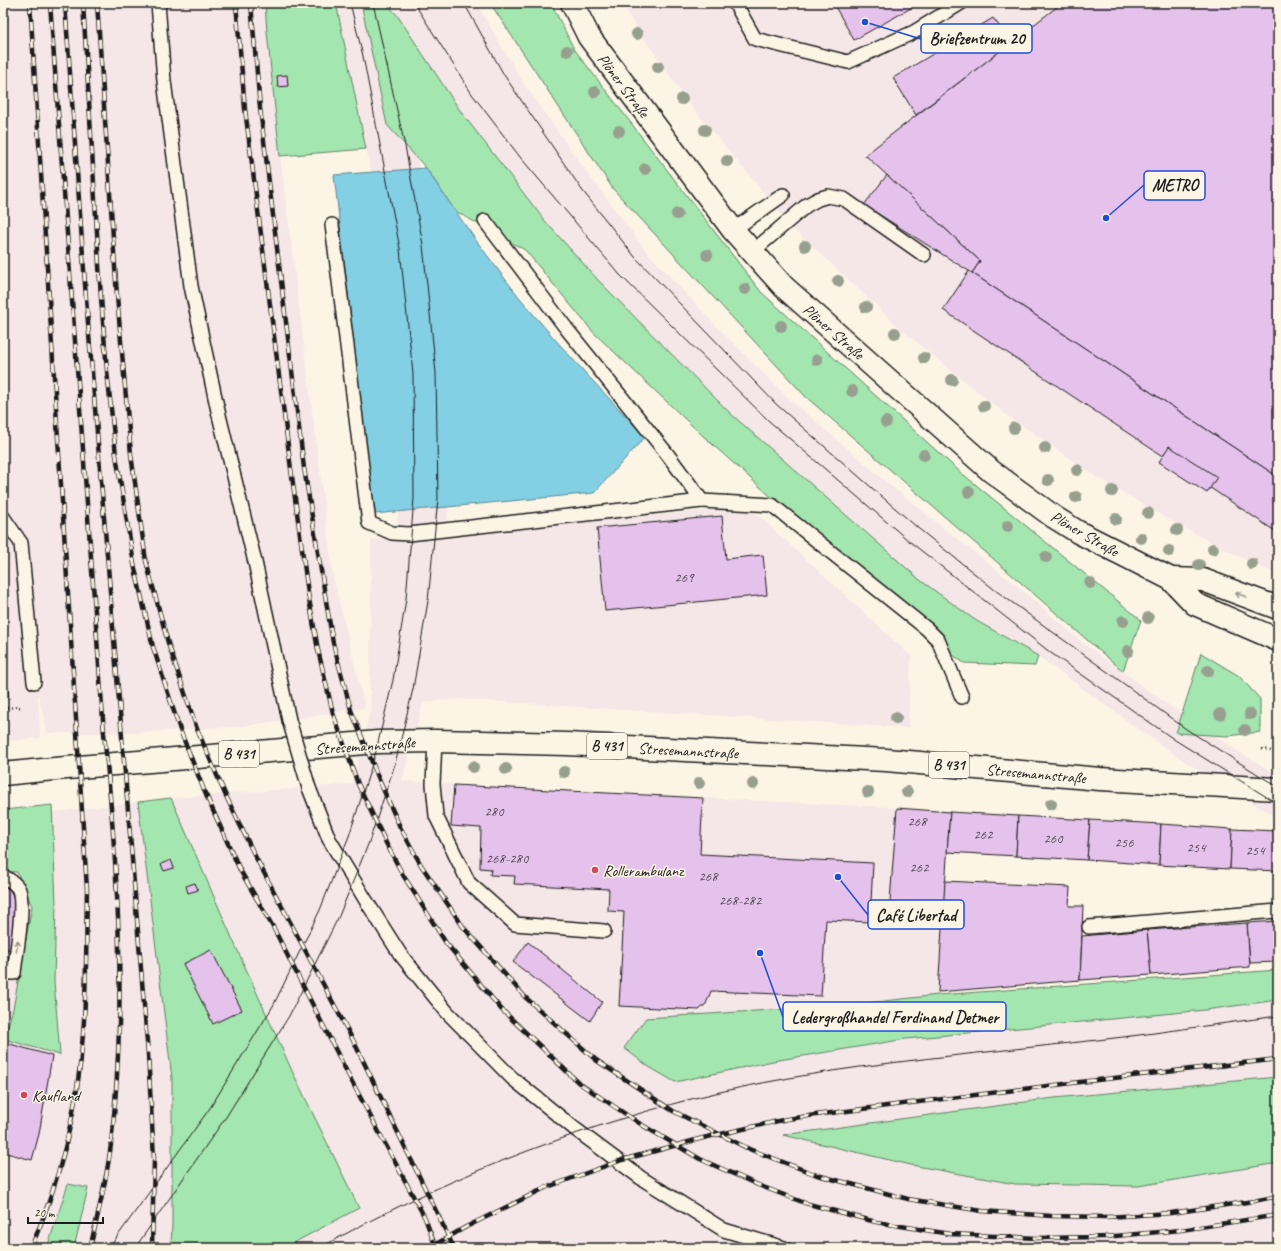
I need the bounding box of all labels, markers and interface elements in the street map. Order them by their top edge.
callout: Briefzentrum 20 [921,24,1032,53]
text: Briefzentrum 20 [929,28,1027,49]
street label: Plöner Straße [593,50,655,123]
callout: METRO [1144,171,1205,200]
text: METRO [1152,175,1200,196]
street label: Plöner Straße [799,300,869,365]
street label: Plöner Straße [1047,507,1123,562]
house number: 269 [675,569,695,586]
one-way arrow [1236,590,1248,598]
street label: Stresemannstraße [314,732,417,759]
road number: B 431 [587,733,627,759]
street label: Stresemannstraße [637,738,740,764]
road number: B 431 [219,741,259,767]
road number: B 431 [929,752,969,778]
street label: Stresemannstraße [985,760,1088,788]
house number: 280 [485,803,505,820]
house number: 268 [908,813,928,830]
house number: 262 [974,826,994,843]
house number: 260 [1044,830,1064,847]
house number: 256 [1115,834,1134,851]
house number: 254 [1187,839,1207,856]
house number: 254 [1246,842,1266,859]
house number: 268-280 [486,850,530,867]
house number: 262 [910,859,930,876]
place label: Rollerambulanz [603,861,685,881]
marker: Rollerambulanz [590,865,600,875]
house number: 268 [699,868,719,885]
house number: 268-282 [719,892,763,909]
callout: Café Libertad [868,900,964,929]
text: Café Libertad [876,905,959,926]
one-way arrow [13,940,21,953]
callout: Ledergroßhandel Ferdinand Detmer [783,1002,1006,1031]
text: Ledergroßhandel Ferdinand Detmer [792,1007,1000,1028]
place label: Kaufland [32,1086,82,1106]
marker: Kaufland [19,1090,29,1100]
scale bar [28,1199,103,1225]
text: 20 m [34,1205,56,1221]

